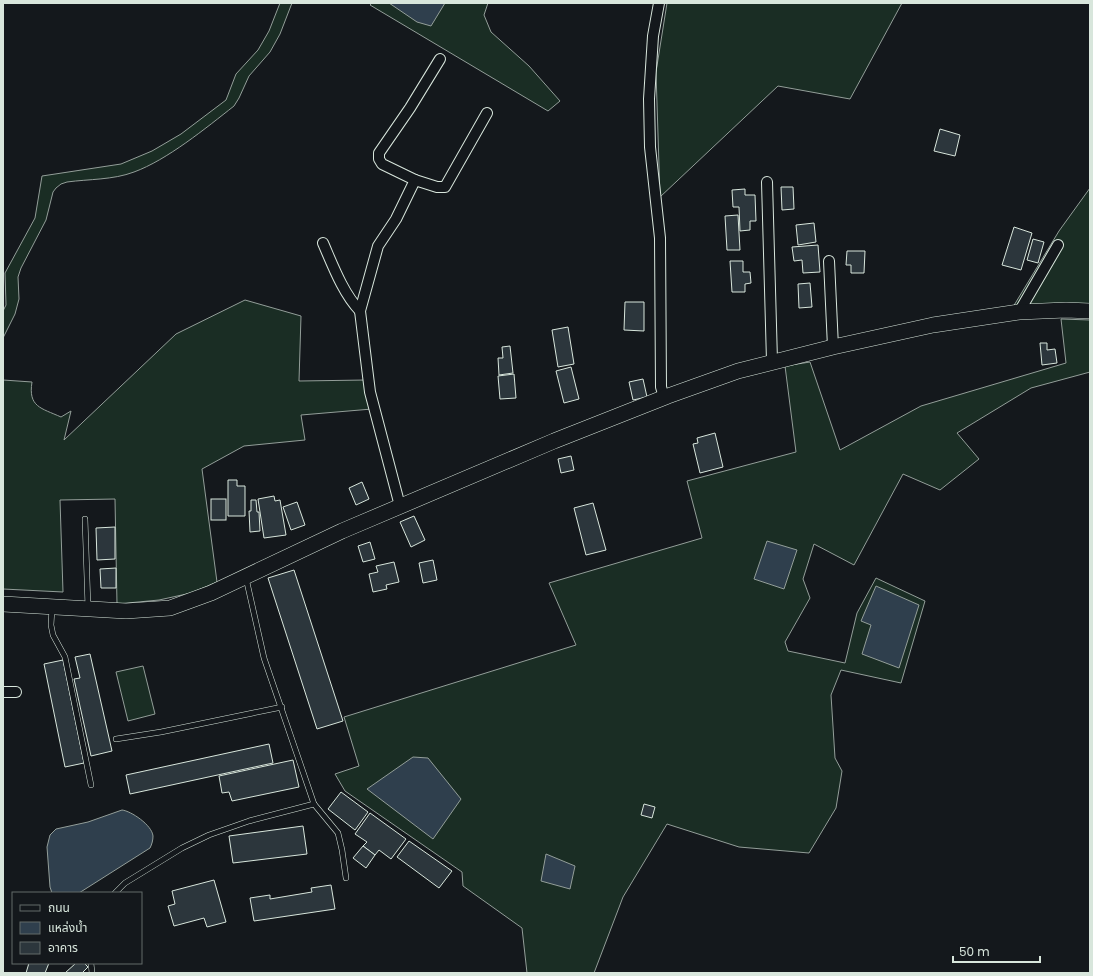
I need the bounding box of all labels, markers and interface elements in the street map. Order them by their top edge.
legend [12,892,142,964]
text: ถนน [48,899,70,916]
text: แหล่งน้ำ [48,919,87,936]
scale bar [953,938,1040,964]
text: อาคาร [48,939,78,956]
text: 50 m [959,943,990,960]

